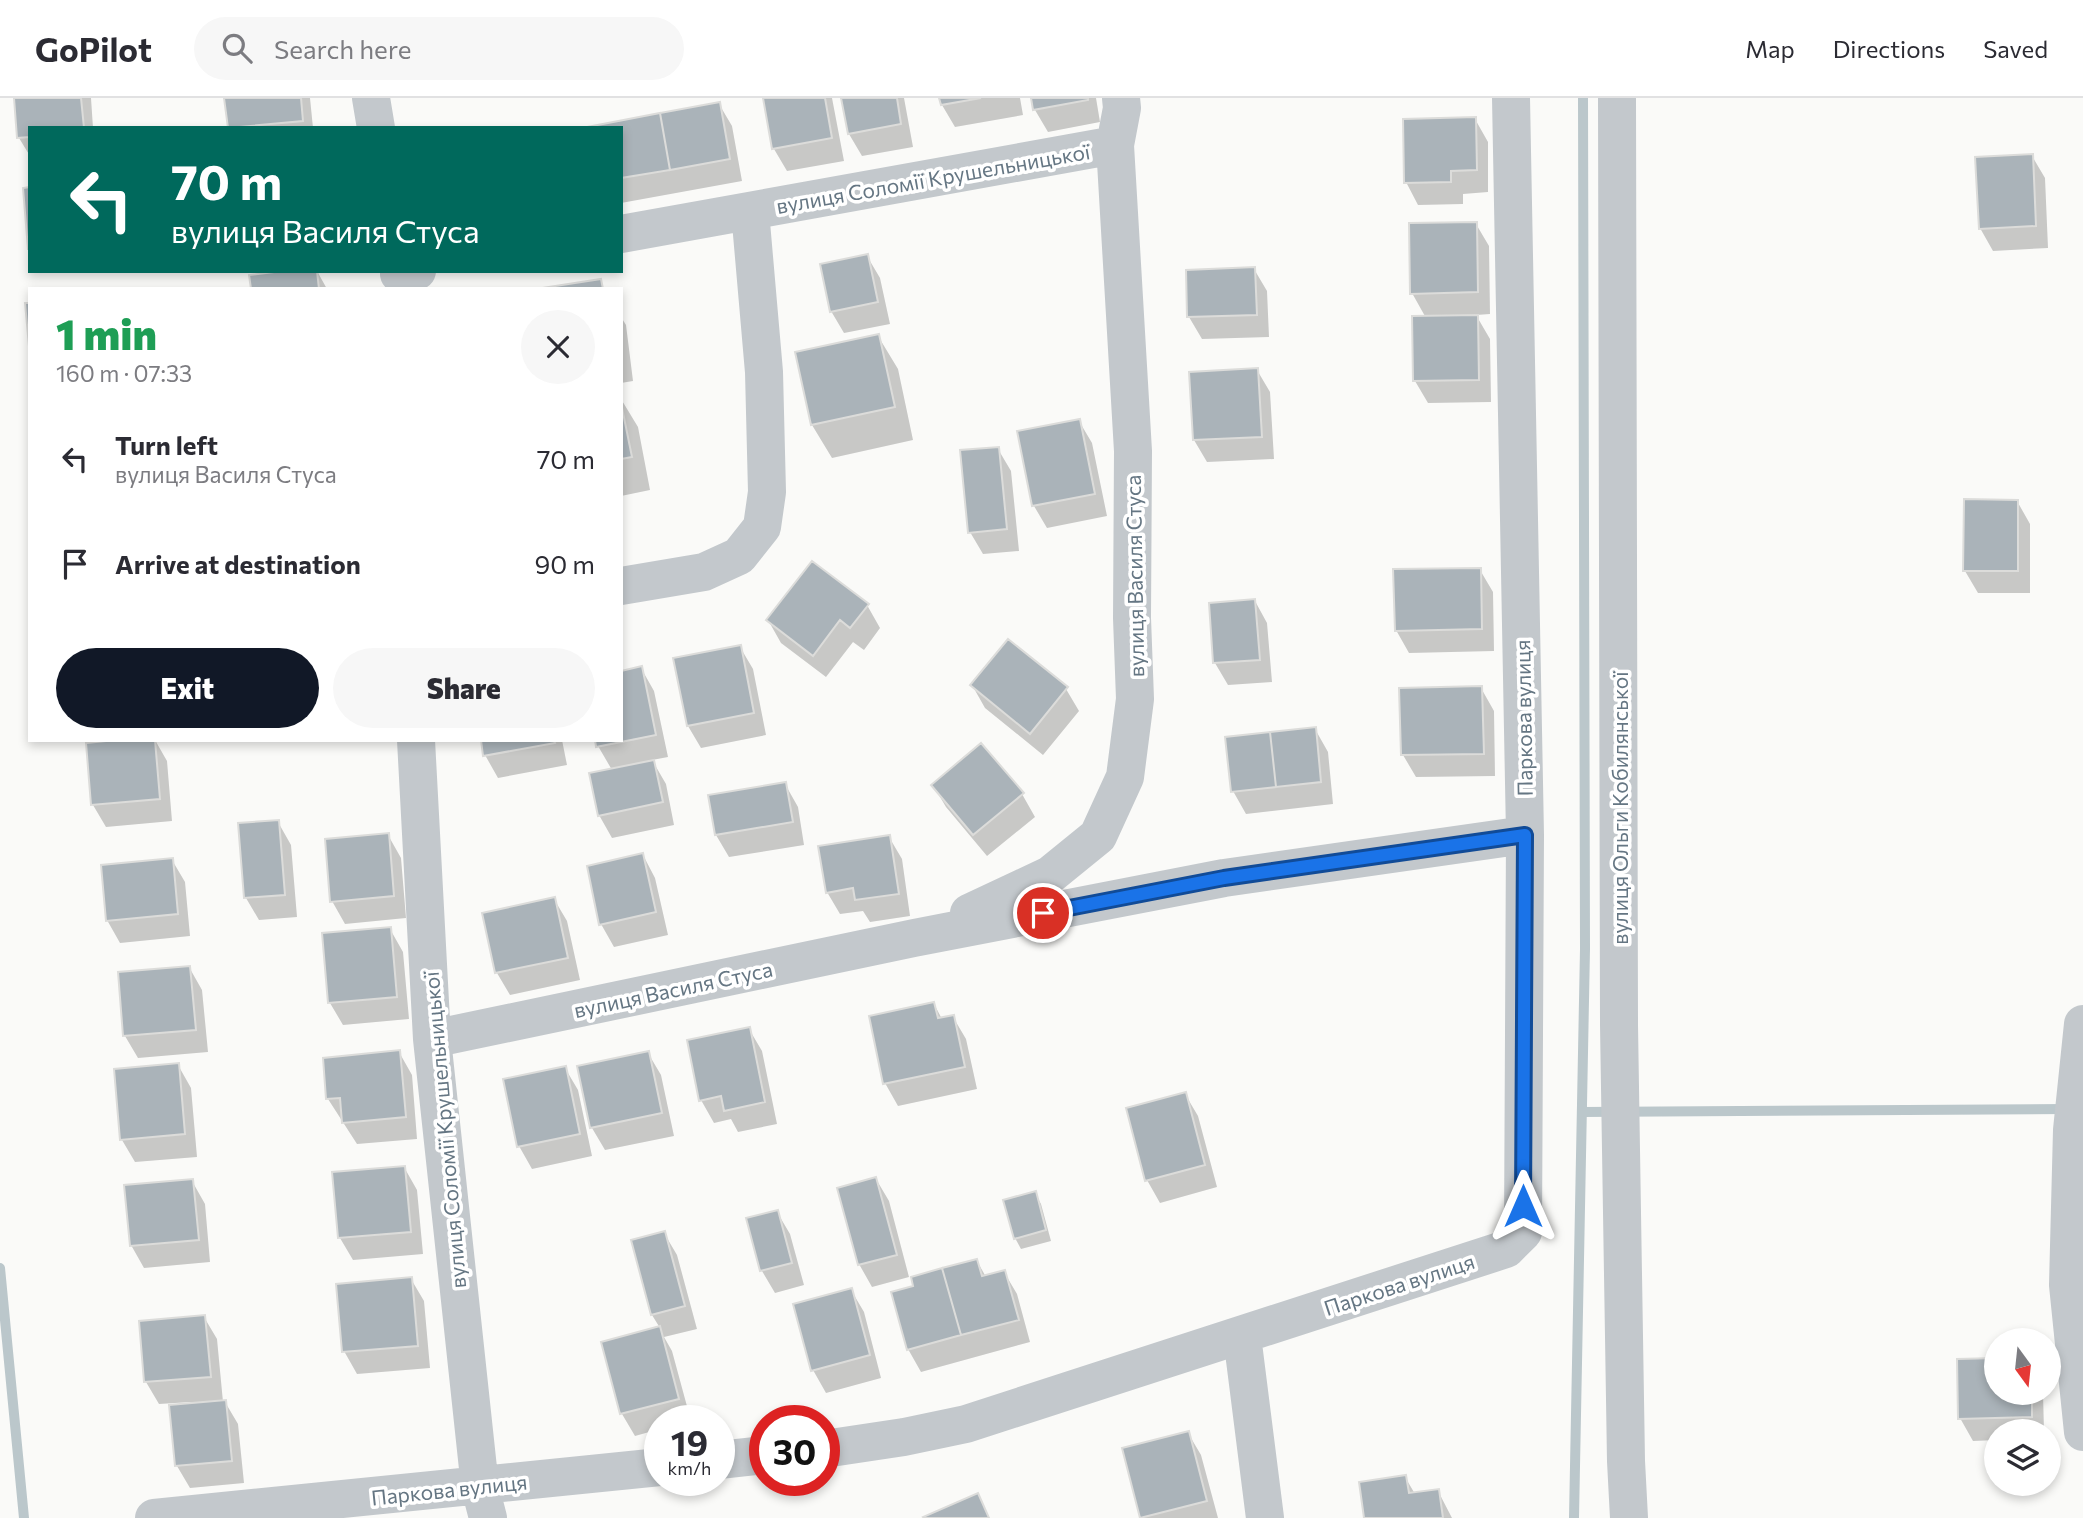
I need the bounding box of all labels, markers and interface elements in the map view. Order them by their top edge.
search box [194,17,684,80]
text: GoPilot [35,28,152,69]
icon: search [218,29,256,67]
text: Search here [274,33,411,64]
text: Map [1745,34,1795,63]
text: Directions [1833,34,1945,63]
text: Saved [1983,34,2048,63]
street label: вулиця Соломії Крушельницької [774,138,1092,218]
text: 70 m [171,150,282,210]
icon: left [56,154,147,245]
text: вулиця Василя Стуса [171,210,480,250]
text: 1 min [56,307,157,359]
button: close [521,310,595,384]
text: 160 m · 07:33 [56,359,192,387]
text: Turn left [115,429,218,460]
icon: left [56,440,94,478]
text: 70 m [537,443,595,474]
text: вулиця Василя Стуса [115,460,337,488]
street label: вулиця Василя Стуса [1120,475,1148,677]
icon: arrive [56,545,94,583]
text: Arrive at destination [115,548,361,579]
text: 90 m [535,548,595,579]
street label: Паркова вулиця [1509,639,1537,797]
button: Exit [56,648,319,728]
button: Share [333,648,595,728]
street label: вулиця Ольги Кобилянської [1607,671,1632,945]
pin [1013,883,1073,943]
icon: arrive [1024,894,1062,932]
street label: вулиця Василя Стуса [571,956,775,1022]
street label: вулиця Соломії Крушельницької [418,970,470,1290]
position arrow [1486,1169,1560,1243]
street label: Паркова вулиця [1321,1248,1477,1320]
north arrow [1984,1328,2062,1405]
map controls [1984,1328,2061,1496]
speed limit sign: 30 [749,1405,840,1496]
button: layers [1984,1419,2061,1496]
text: 19 [671,1420,708,1463]
text: km/h [668,1457,711,1479]
street label: Паркова вулиця [370,1468,528,1510]

